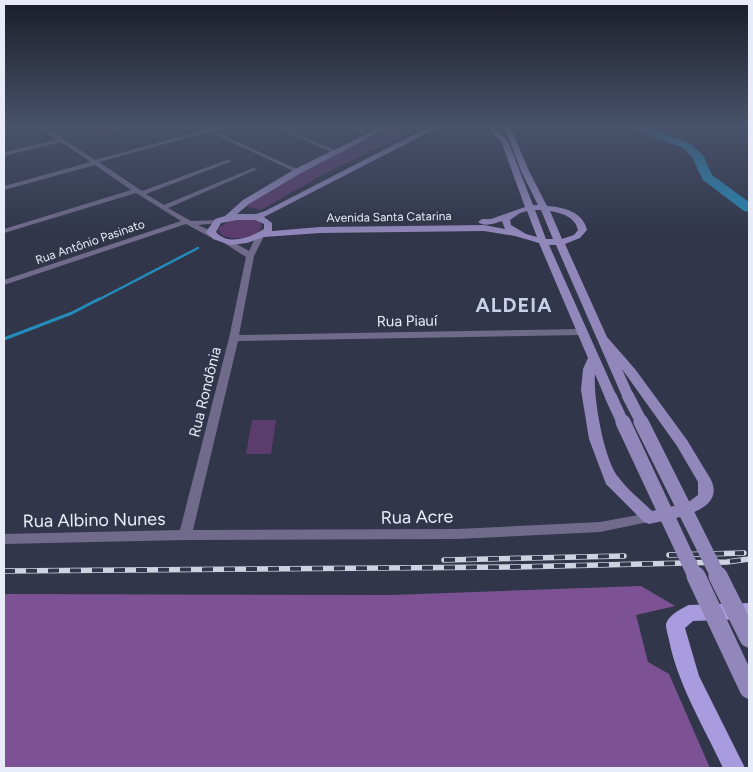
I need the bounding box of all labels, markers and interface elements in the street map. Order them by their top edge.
street label: Avenida Santa Catarina [326,209,452,225]
street label: Rua Antônio Pasinato [34,217,146,267]
district label: ALDEIA [476,293,552,317]
street label: Rua Piauí [376,311,439,331]
street label: Rua Rondônia [185,345,225,439]
street label: Rua Acre [380,505,454,529]
street label: Rua Albino Nunes [22,508,166,532]

